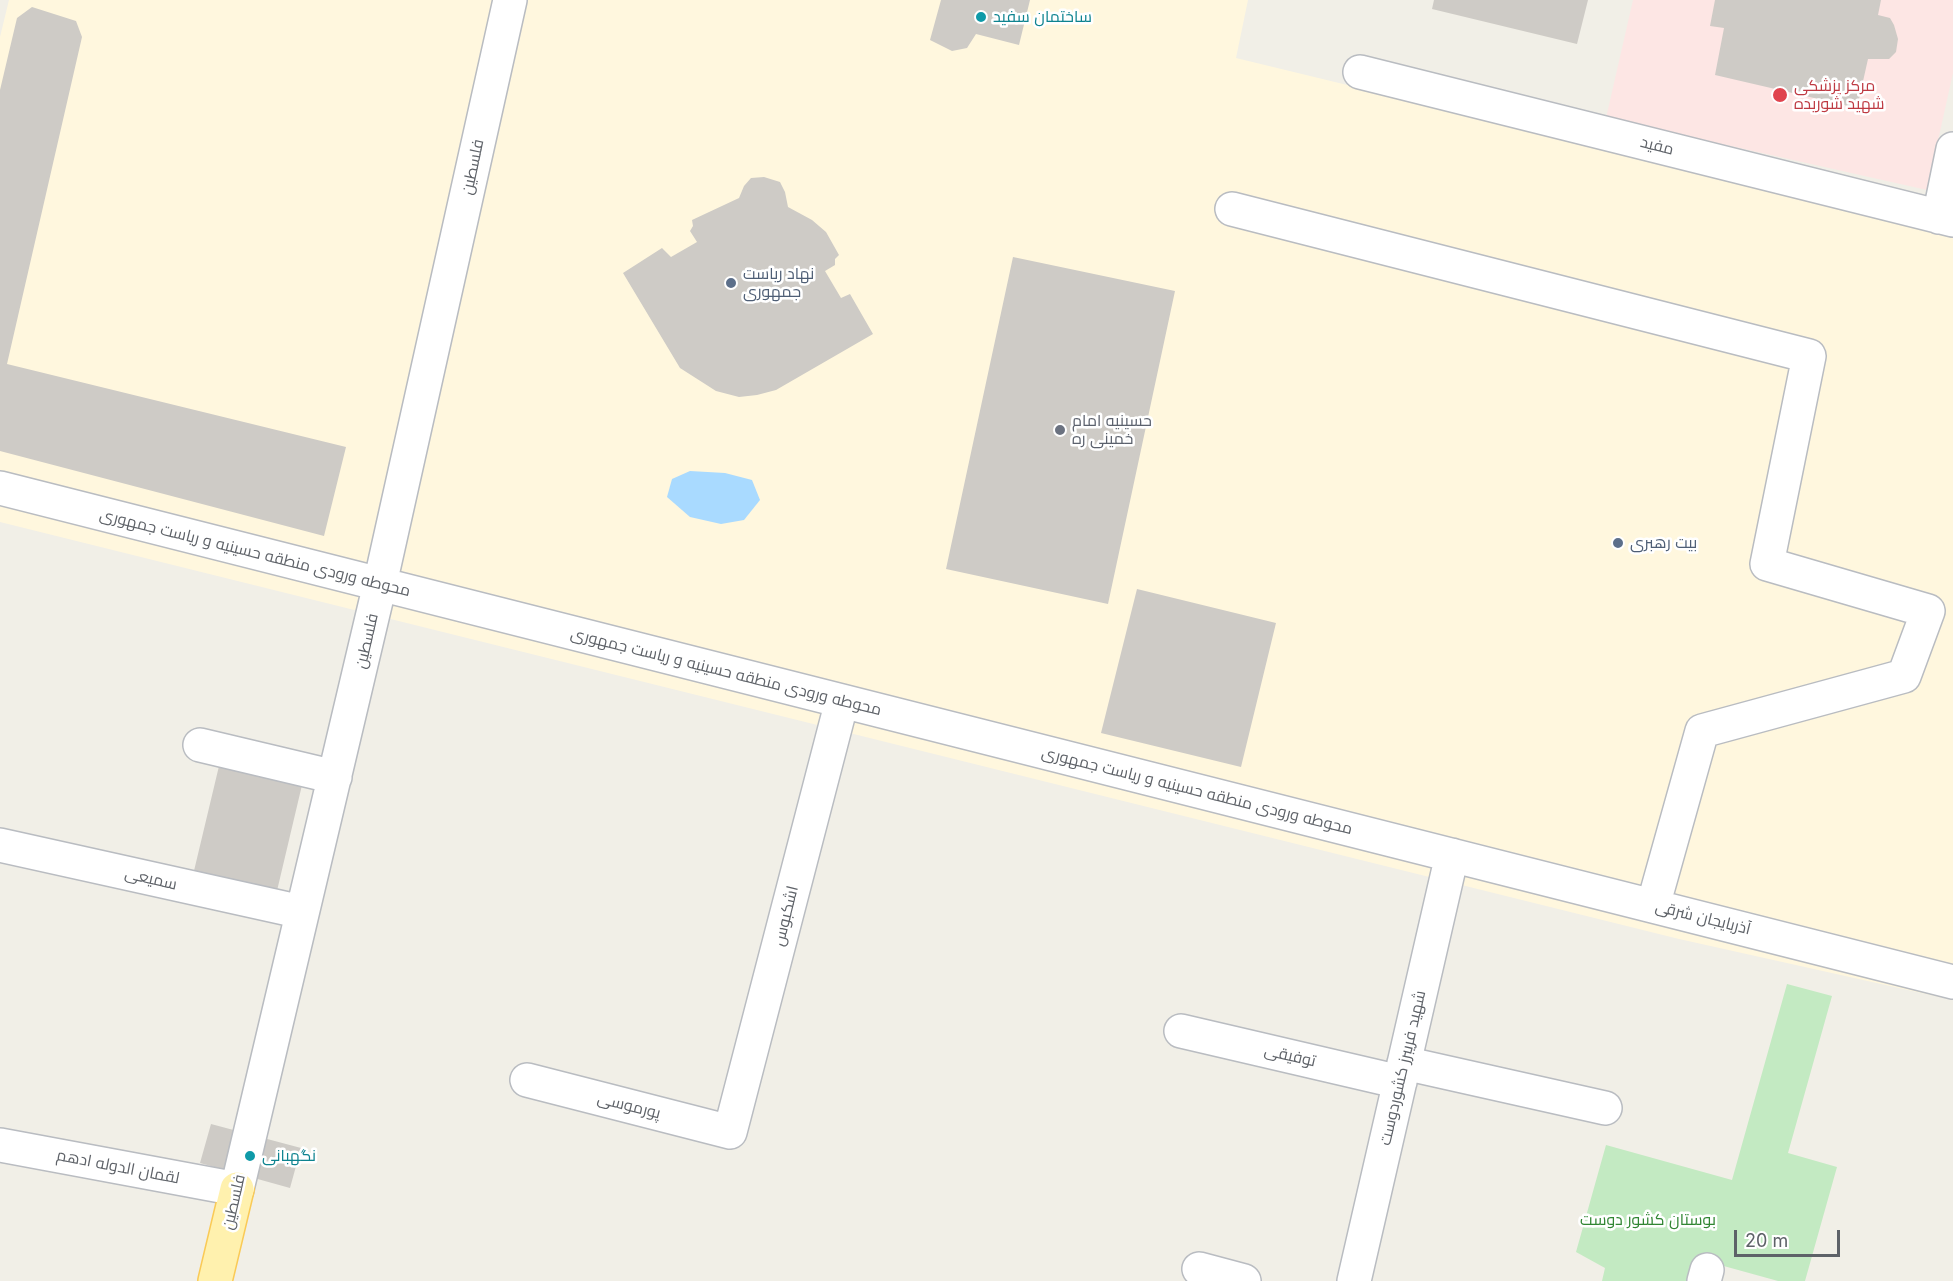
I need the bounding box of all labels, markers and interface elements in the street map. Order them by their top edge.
place label: ساختمان سفید [993,7,1092,27]
marker: ساختمان سفید [974,10,988,24]
place label: مرکز پزشکی شهید شوریده [1794,76,1884,114]
marker: مرکز پزشکی شهید شوریده [1771,86,1789,104]
street label: مفید [1638,133,1676,159]
street label: فلسطین [458,137,488,197]
place label: نهاد ریاست جمهوری [743,264,814,302]
marker: نهاد ریاست جمهوری [724,276,738,290]
place label: حسینیه امام خمینی ره [1072,411,1152,449]
marker: حسینیه امام خمینی ره [1053,423,1067,437]
street label: محوطه ورودی منطقه حسینیه و ریاست جمهوری [98,505,412,601]
place label: بیت رهبری [1630,533,1697,553]
marker: بیت رهبری [1611,536,1625,550]
street label: فلسطین [351,611,383,671]
street label: محوطه ورودی منطقه حسینیه و ریاست جمهوری [569,624,883,720]
street label: محوطه ورودی منطقه حسینیه و ریاست جمهوری [1040,743,1354,839]
street label: سمیعی [123,864,179,894]
street label: اشکبوس [769,884,803,948]
street label: آذربایجان شرقی [1653,897,1753,939]
street label: شهید فریبرز کشوردوست [1376,989,1430,1147]
street label: توفیقی [1262,1041,1318,1071]
street label: پورموسی [595,1089,663,1123]
street label: لقمان الدوله ادهم [55,1146,181,1188]
place label: نگهبانی [262,1146,316,1166]
marker: نگهبانی [243,1149,257,1163]
street label: فلسطین [218,1172,250,1232]
park label: بوستان کشور دوست [1580,1210,1716,1230]
scale bar [1737,1218,1844,1256]
text: 20 m [1745,1230,1788,1251]

